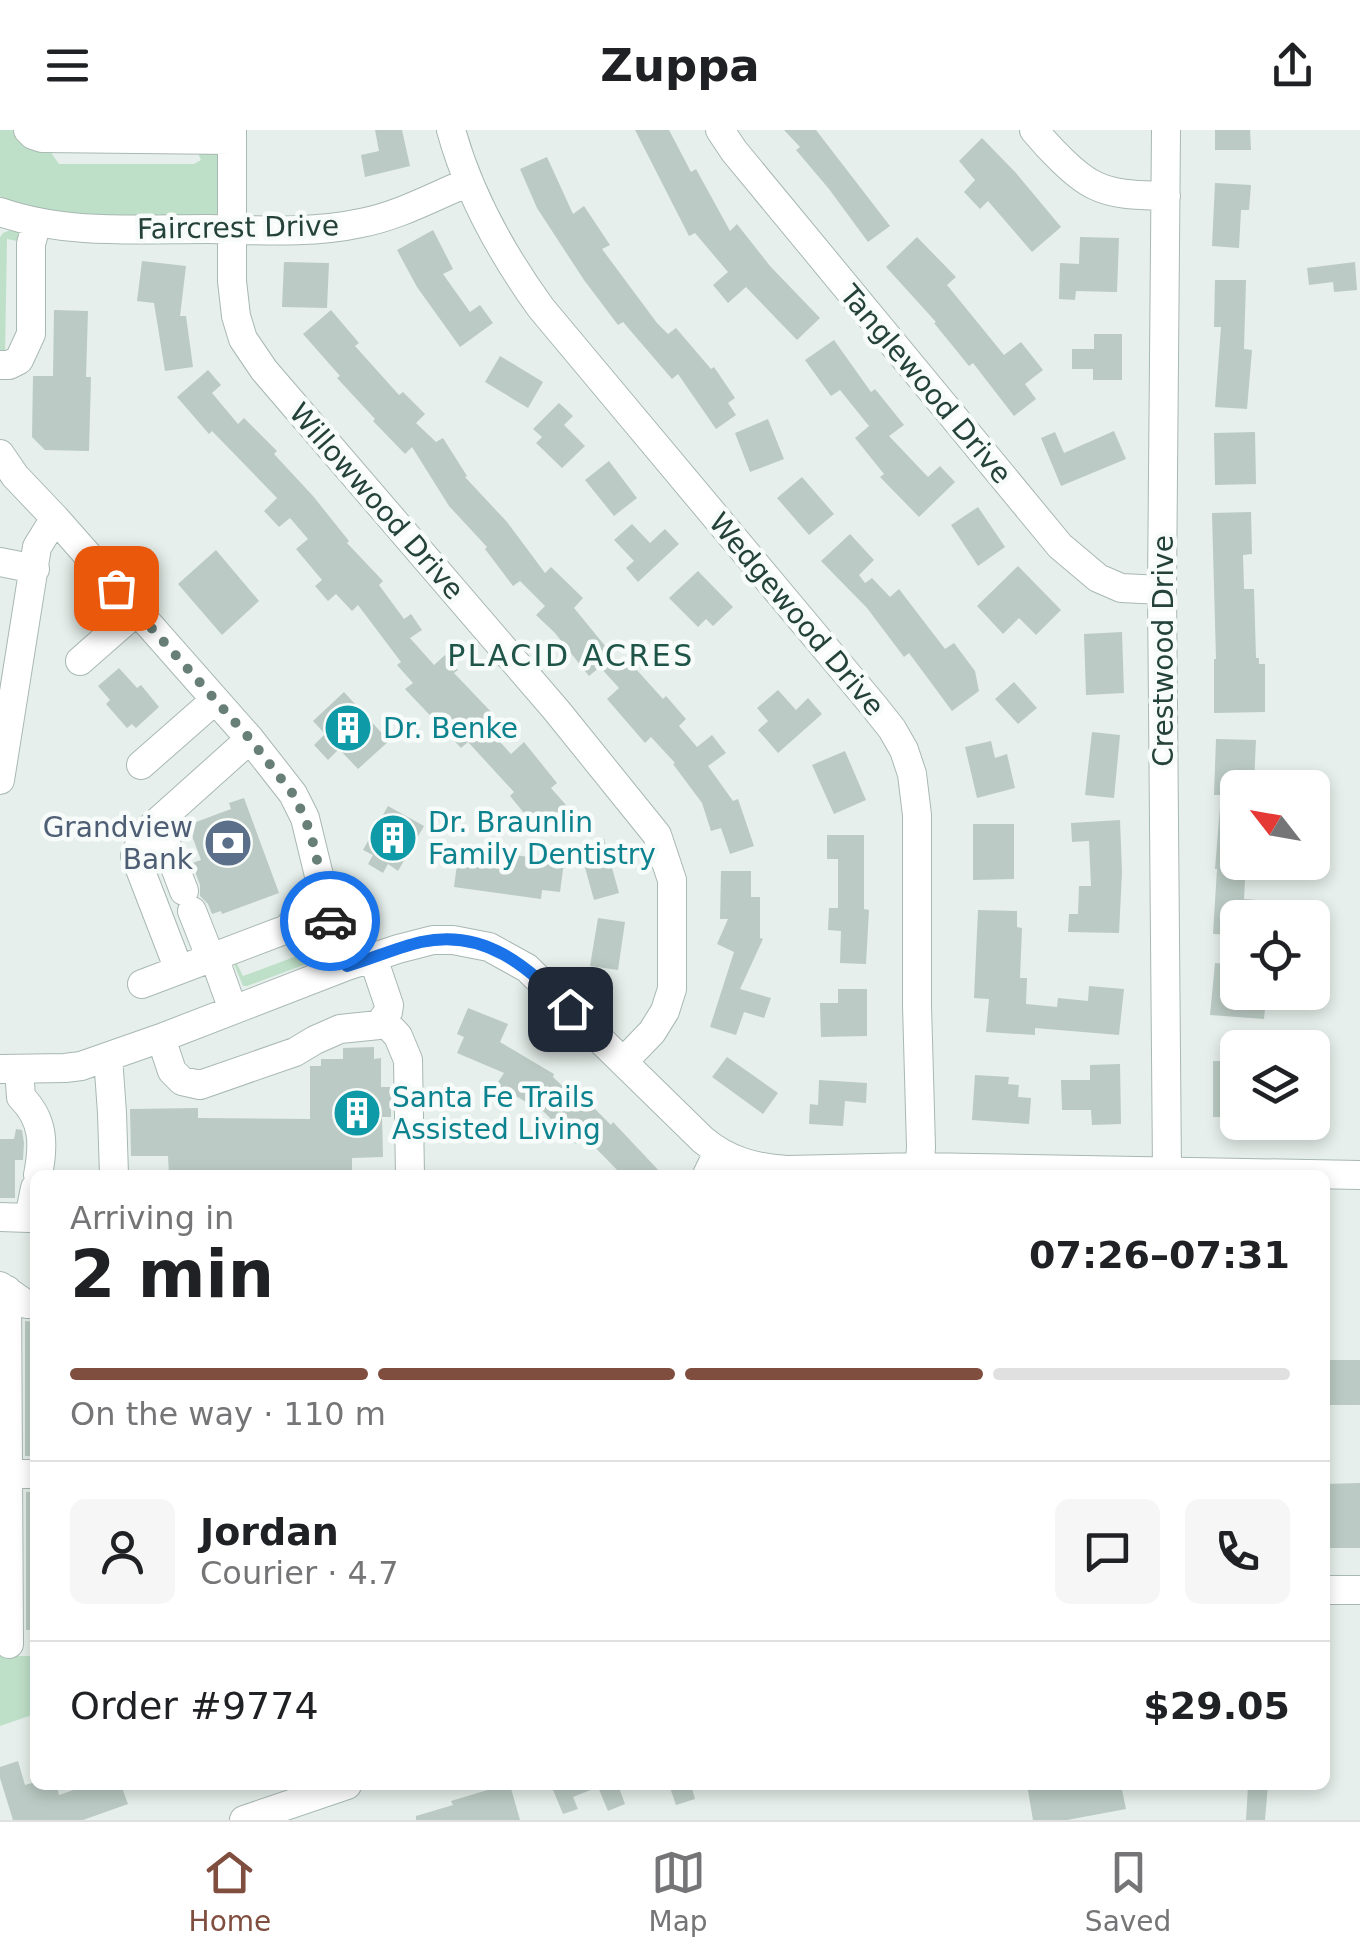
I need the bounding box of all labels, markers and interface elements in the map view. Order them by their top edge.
icon: menu [40,38,95,93]
icon: share [1265,38,1320,93]
text: Zuppa [600,39,760,92]
street label: Faircrest Drive [137,209,339,246]
street label: Tanglewood Drive [832,278,1018,490]
street label: Willowwood Drive [283,397,471,606]
street label: Wedgewood Drive [702,506,891,722]
street label: Crestwood Drive [1147,535,1180,767]
pin [74,546,159,631]
icon: bag [89,561,144,616]
district label: PLACID ACRES [447,638,695,673]
building icon: Dr. Benke [322,702,374,754]
place label: Dr. Benke [383,712,518,745]
north arrow [1220,770,1330,880]
map controls [1220,770,1330,1140]
place label: Dr. Braunlin Family Dentistry [428,806,656,871]
place label: Grandview Bank [43,811,194,876]
building icon: Dr. Braunlin Family Dentistry [367,812,419,864]
bank icon: Grandview Bank [202,817,254,869]
courier [280,871,380,971]
icon: car [303,894,358,949]
button: locate [1220,900,1330,1010]
pin [528,967,613,1052]
icon: home [543,982,598,1037]
button: layers [1220,1030,1330,1140]
place label: Santa Fe Trails Assisted Living [392,1081,601,1146]
building icon: Santa Fe Trails Assisted Living [331,1087,383,1139]
text: Arriving in [70,1199,234,1237]
text: 07:26–07:31 [1029,1233,1290,1277]
text: 2 min [70,1237,274,1312]
text: On the way · 110 m [70,1395,386,1433]
button: person [70,1499,175,1604]
button: chat [1055,1499,1160,1604]
button: phone [1185,1499,1290,1604]
text: Jordan [200,1510,339,1554]
text: Courier · 4.7 [200,1554,399,1592]
text: Order #9774 [70,1684,319,1728]
text: $29.05 [1143,1684,1290,1728]
tab: Home [189,1845,271,1938]
tab: Map [649,1845,708,1938]
tab: Saved [1085,1845,1171,1938]

